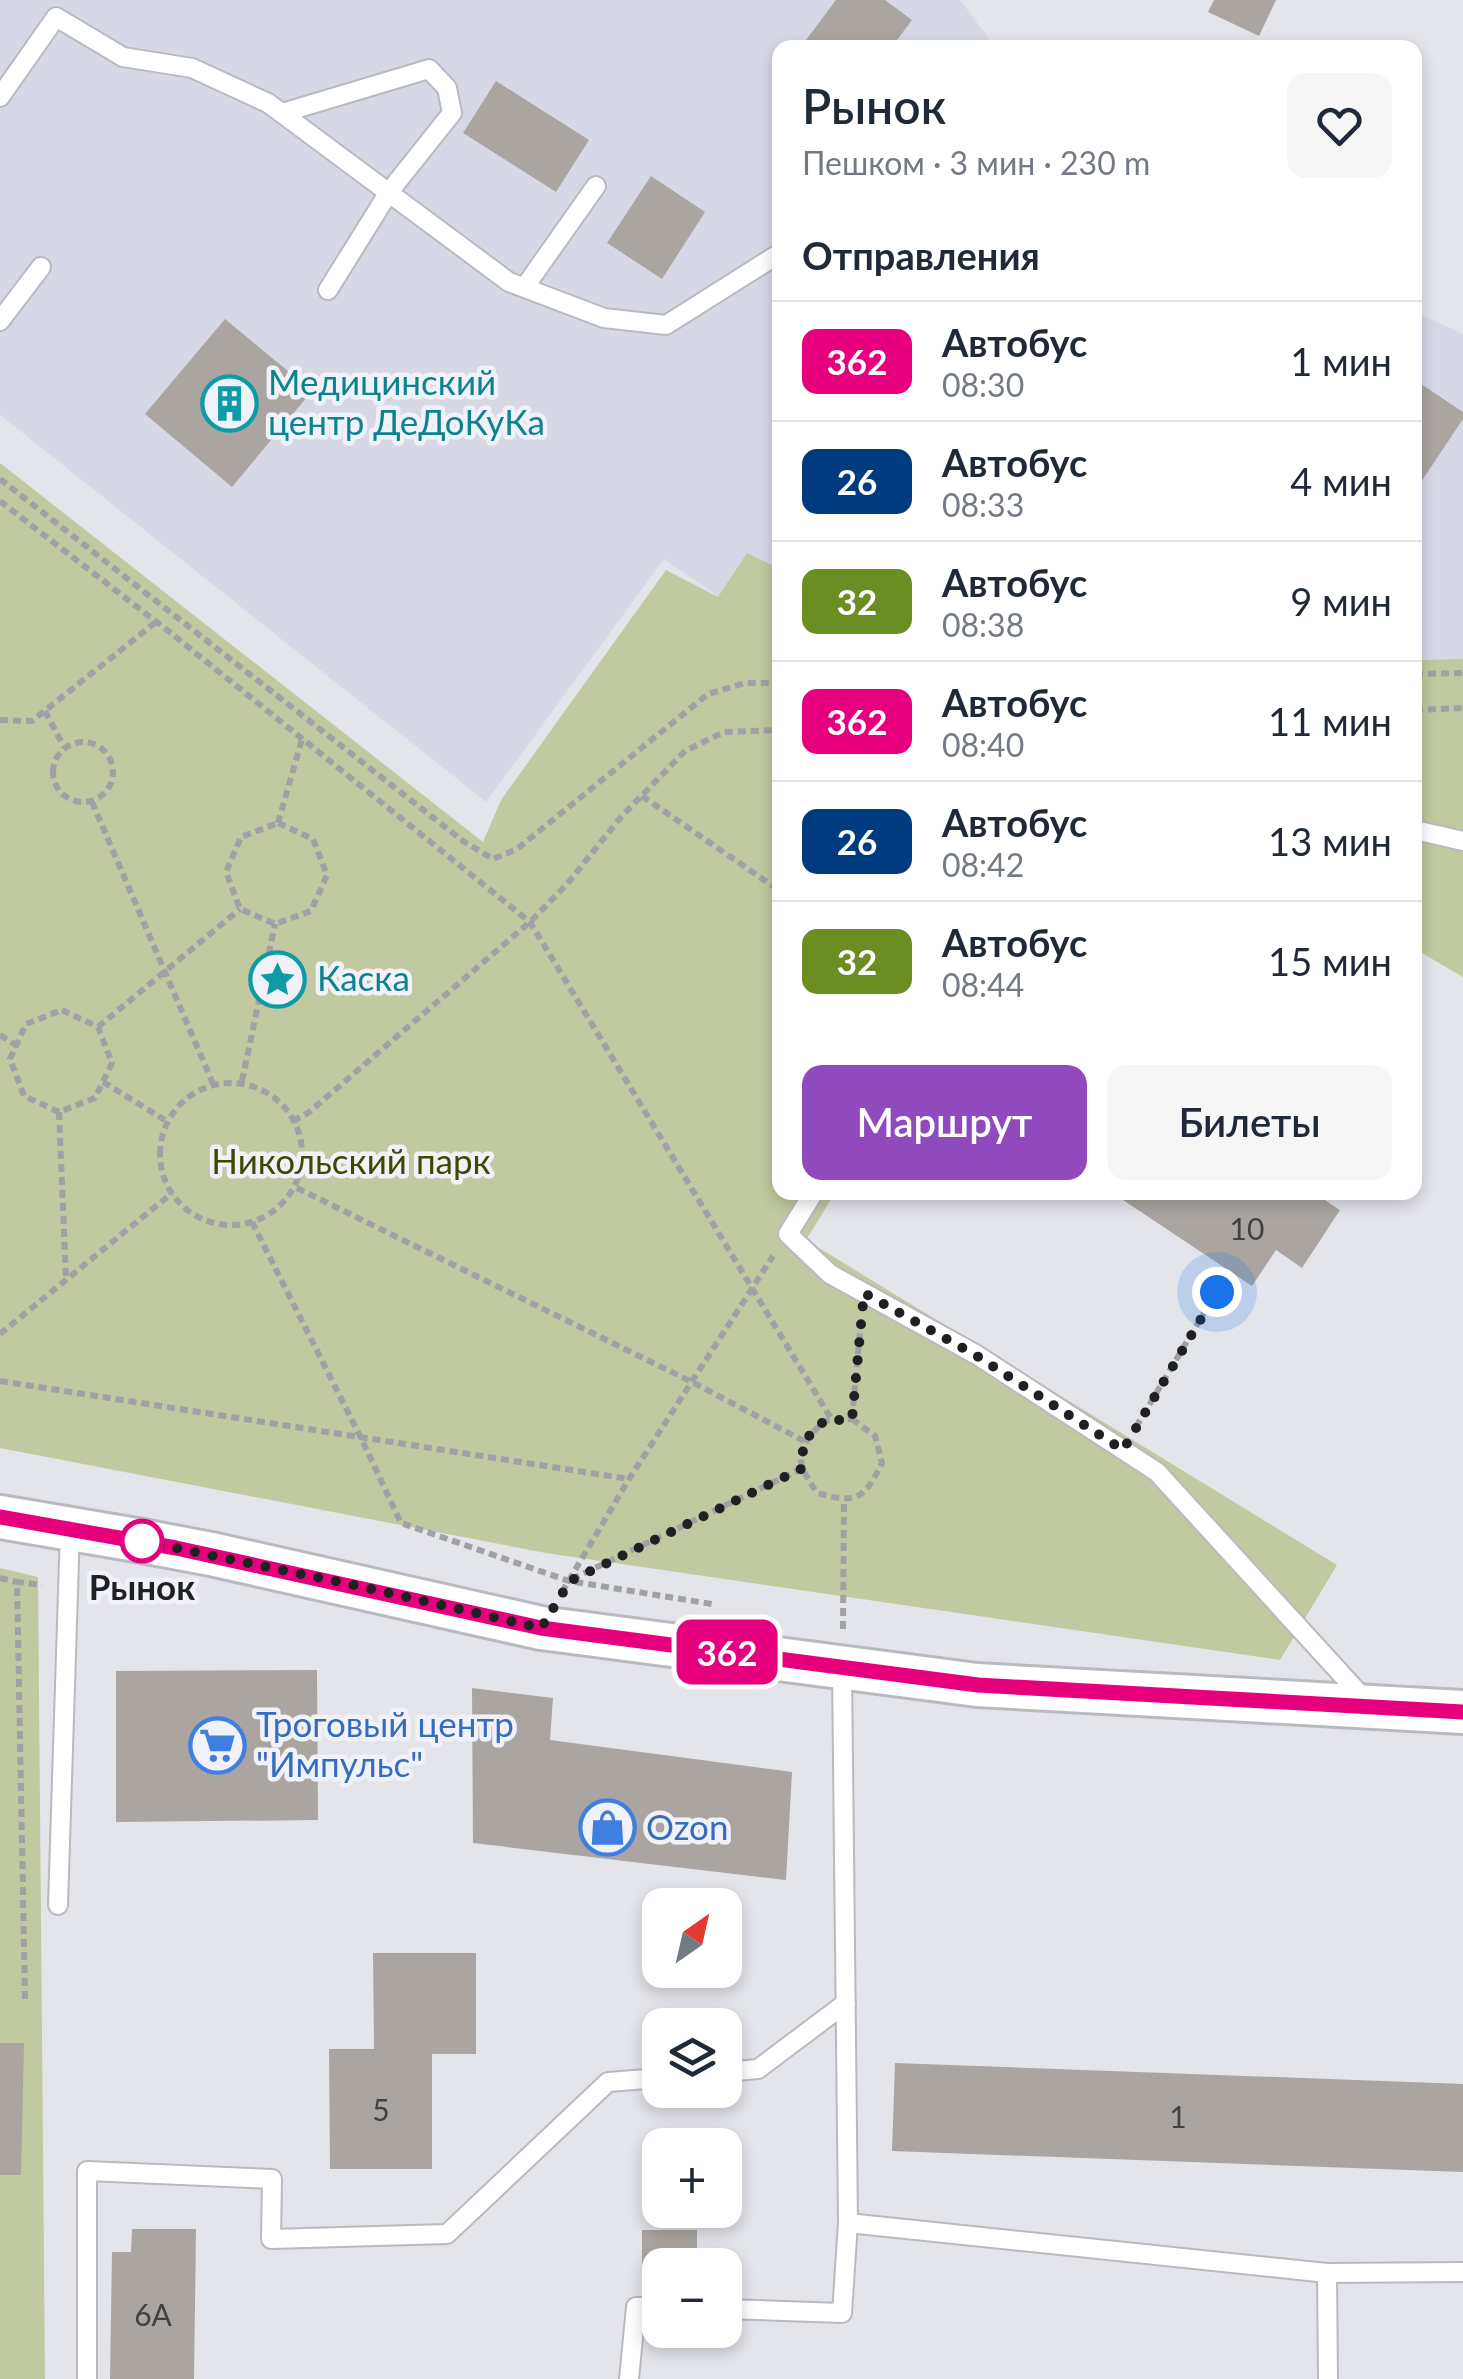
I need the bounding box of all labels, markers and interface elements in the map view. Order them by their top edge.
button: heart [1287,73,1392,178]
text: Рынок [802,77,946,134]
text: Пешком · 3 мин · 230 m [802,143,1150,182]
text: Отправления [802,232,1040,278]
text: Автобус [942,319,1087,365]
text: 1 мин [1290,338,1392,384]
text: 362 [827,340,887,382]
place label: Медицинский центр ДеДоКуКа [268,360,545,442]
text: 08:30 [942,365,1024,404]
building icon: Медицинский центр ДеДоКуКа [199,373,259,433]
text: Автобус [942,439,1087,485]
text: 4 мин [1290,458,1392,504]
text: 26 [837,460,877,502]
text: 08:33 [942,485,1024,524]
text: Автобус [942,559,1087,605]
text: 9 мин [1290,578,1392,624]
text: 32 [837,580,877,622]
text: 08:38 [942,605,1024,644]
text: Автобус [942,679,1087,725]
text: 11 мин [1268,698,1392,744]
text: 362 [827,700,887,742]
text: 08:40 [942,725,1024,764]
text: Автобус [942,799,1087,845]
text: 13 мин [1268,818,1392,864]
text: 26 [837,820,877,862]
text: 08:42 [942,845,1024,884]
text: Автобус [942,919,1087,965]
text: 15 мин [1268,938,1392,984]
text: 32 [837,940,877,982]
place icon: Каска [248,949,308,1009]
place label: Каска [317,956,410,998]
text: 08:44 [942,965,1024,1004]
button: Маршрут [802,1065,1087,1180]
button: Билеты [1107,1065,1392,1180]
park label: Никольский парк [211,1139,491,1181]
house number: 10 [1230,1210,1264,1246]
your location [1192,1267,1242,1317]
marker: Рынок [121,1520,163,1562]
place label: Рынок [89,1565,195,1607]
line badge: 362 [670,1620,784,1684]
text: 362 [697,1631,757,1673]
place label: Троговый центр "Импульс" [256,1702,514,1784]
supermarket icon: Троговый центр "Импульс" [187,1715,247,1775]
shop icon: Ozon [577,1798,637,1858]
place label: Ozon [646,1805,729,1847]
north arrow [642,1888,742,1988]
map controls [642,1888,742,2348]
button: layers [642,2008,742,2108]
house number: 5 [372,2091,390,2127]
house number: 1 [1169,2098,1187,2134]
button: + [642,2128,742,2228]
button: − [642,2248,742,2348]
house number: 6А [134,2296,173,2332]

